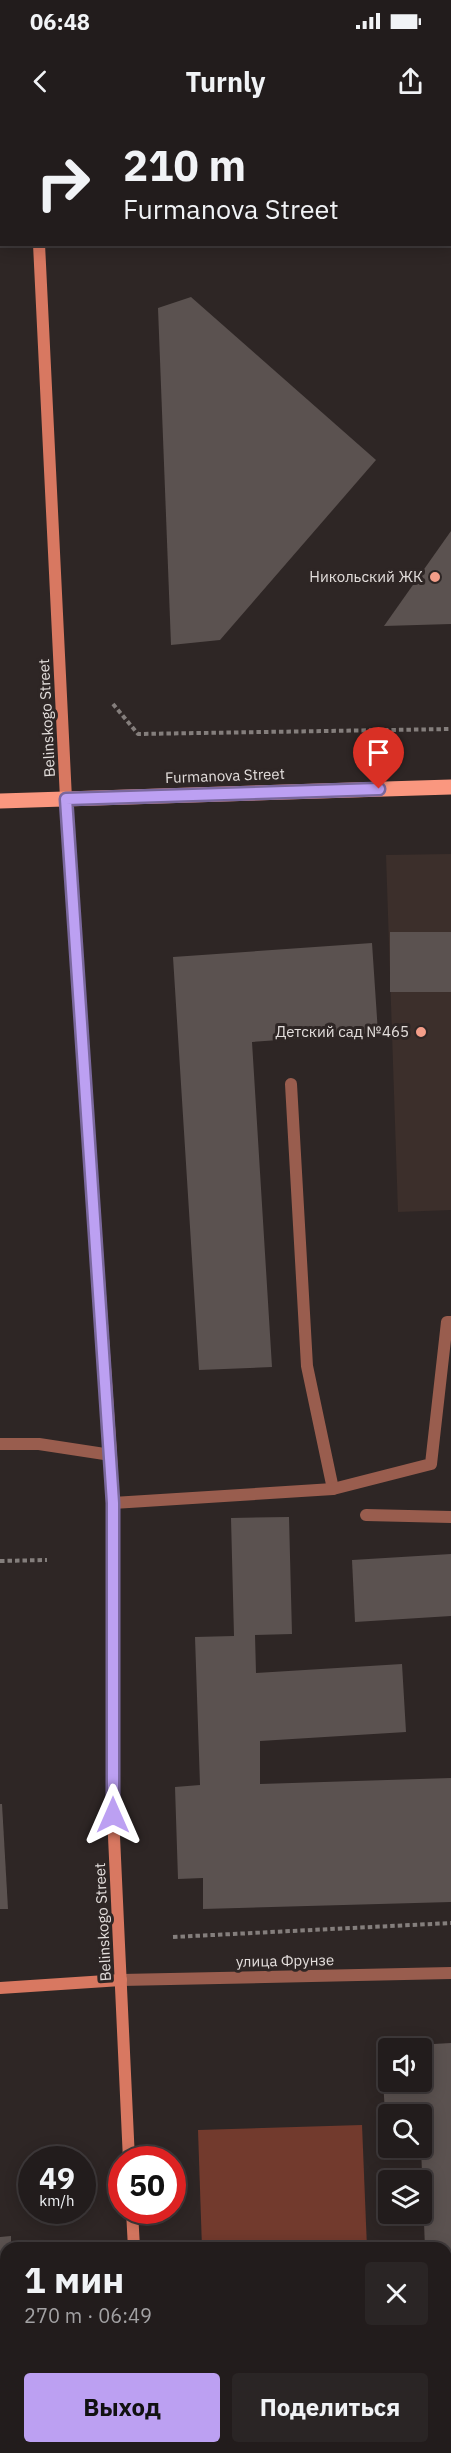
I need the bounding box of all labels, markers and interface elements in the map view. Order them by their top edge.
text: 06:48 [30,7,90,36]
text: Turnly [185,64,266,99]
icon: back [24,65,57,98]
icon: share [394,65,427,98]
text: 210 m [123,138,246,193]
icon: right [24,144,102,222]
text: Furmanova Street [123,191,339,226]
place label: Никольский ЖК [309,567,423,586]
marker: Никольский ЖК [428,570,442,584]
street label: Belinskogo Street [34,658,59,778]
pin [353,727,404,789]
icon: arrive [362,736,395,769]
street label: Furmanova Street [165,764,285,787]
place label: Детский сад №465 [275,1022,409,1041]
marker: Детский сад №465 [414,1025,428,1039]
position arrow [81,1783,145,1847]
street label: Belinskogo Street [90,1862,115,1982]
street label: улица Фрунзе [236,1950,334,1971]
map controls [378,2038,432,2224]
button: sound [378,2038,432,2092]
button: search [378,2104,432,2158]
speed limit sign: 50 [108,2146,186,2224]
text: 49 [39,2158,75,2197]
button: layers [378,2170,432,2224]
text: km/h [39,2191,75,2210]
text: 1 мин [24,2256,124,2303]
button: close [365,2262,428,2325]
text: 270 m · 06:49 [24,2302,152,2329]
button: Выход [24,2373,220,2442]
button: Поделиться [232,2373,428,2442]

